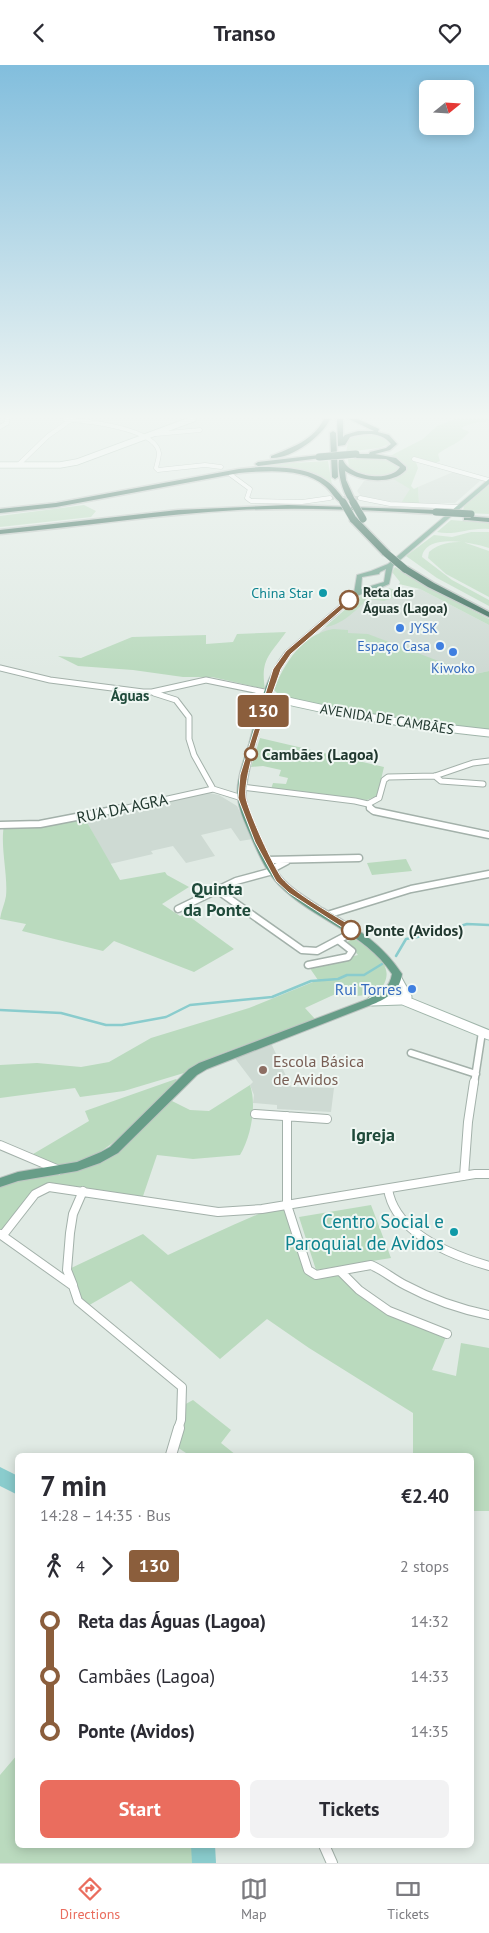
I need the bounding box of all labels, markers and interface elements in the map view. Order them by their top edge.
icon: back [25,19,53,47]
text: Transo [214,19,275,47]
icon: heart [436,19,464,47]
north arrow [419,80,474,135]
map controls [419,80,474,135]
place label: Reta das Águas (Lagoa) [363,583,448,617]
place label: China Star [251,584,313,602]
marker: China Star [317,587,329,599]
marker: Reta das Águas (Lagoa) [339,590,359,610]
place label: JYSK [409,619,438,637]
marker: JYSK [394,622,406,634]
place label: Espaço Casa [357,637,430,655]
marker: Espaço Casa [434,640,446,652]
marker: Kiwoko [447,646,459,658]
place label: Kiwoko [431,659,475,677]
district label: Águas [111,686,149,705]
line badge: 130 [234,695,292,727]
text: 130 [248,699,278,722]
street label: AVENIDA DE CAMBÃES [319,700,455,738]
place label: Cambães (Lagoa) [262,744,379,764]
marker: Cambães (Lagoa) [244,747,258,761]
street label: RUA DA AGRA [75,788,170,827]
district label: Quinta da Ponte [183,877,251,921]
marker: Ponte (Avidos) [341,920,361,940]
place label: Ponte (Avidos) [365,920,463,940]
place label: Rui Torres [335,979,402,999]
marker: Rui Torres [406,983,418,995]
place label: Escola Básica de Avidos [273,1051,364,1089]
marker: Escola Básica de Avidos [257,1064,269,1076]
district label: Igreja [351,1123,395,1146]
place label: Centro Social e Paroquial de Avidos [285,1209,444,1255]
marker: Centro Social e Paroquial de Avidos [448,1226,460,1238]
text: 7 min [40,1467,107,1504]
text: €2.40 [401,1484,449,1508]
text: 14:28 – 14:35 · Bus [40,1505,171,1525]
icon: walk [40,1552,68,1580]
icon: forward [93,1552,121,1580]
text: 130 [139,1554,169,1577]
text: 4 [76,1556,85,1576]
text: 2 stops [400,1556,449,1576]
text: Reta das Águas (Lagoa) [78,1609,266,1633]
text: 14:32 [411,1611,449,1631]
text: Cambães (Lagoa) [78,1664,215,1688]
text: 14:33 [411,1666,449,1686]
text: Ponte (Avidos) [78,1719,195,1743]
text: 14:35 [411,1721,449,1741]
button: Start [40,1780,240,1838]
button: Tickets [250,1780,449,1838]
tab: Directions [60,1875,120,1923]
tab: Map [240,1875,268,1923]
tab: Tickets [387,1875,429,1923]

